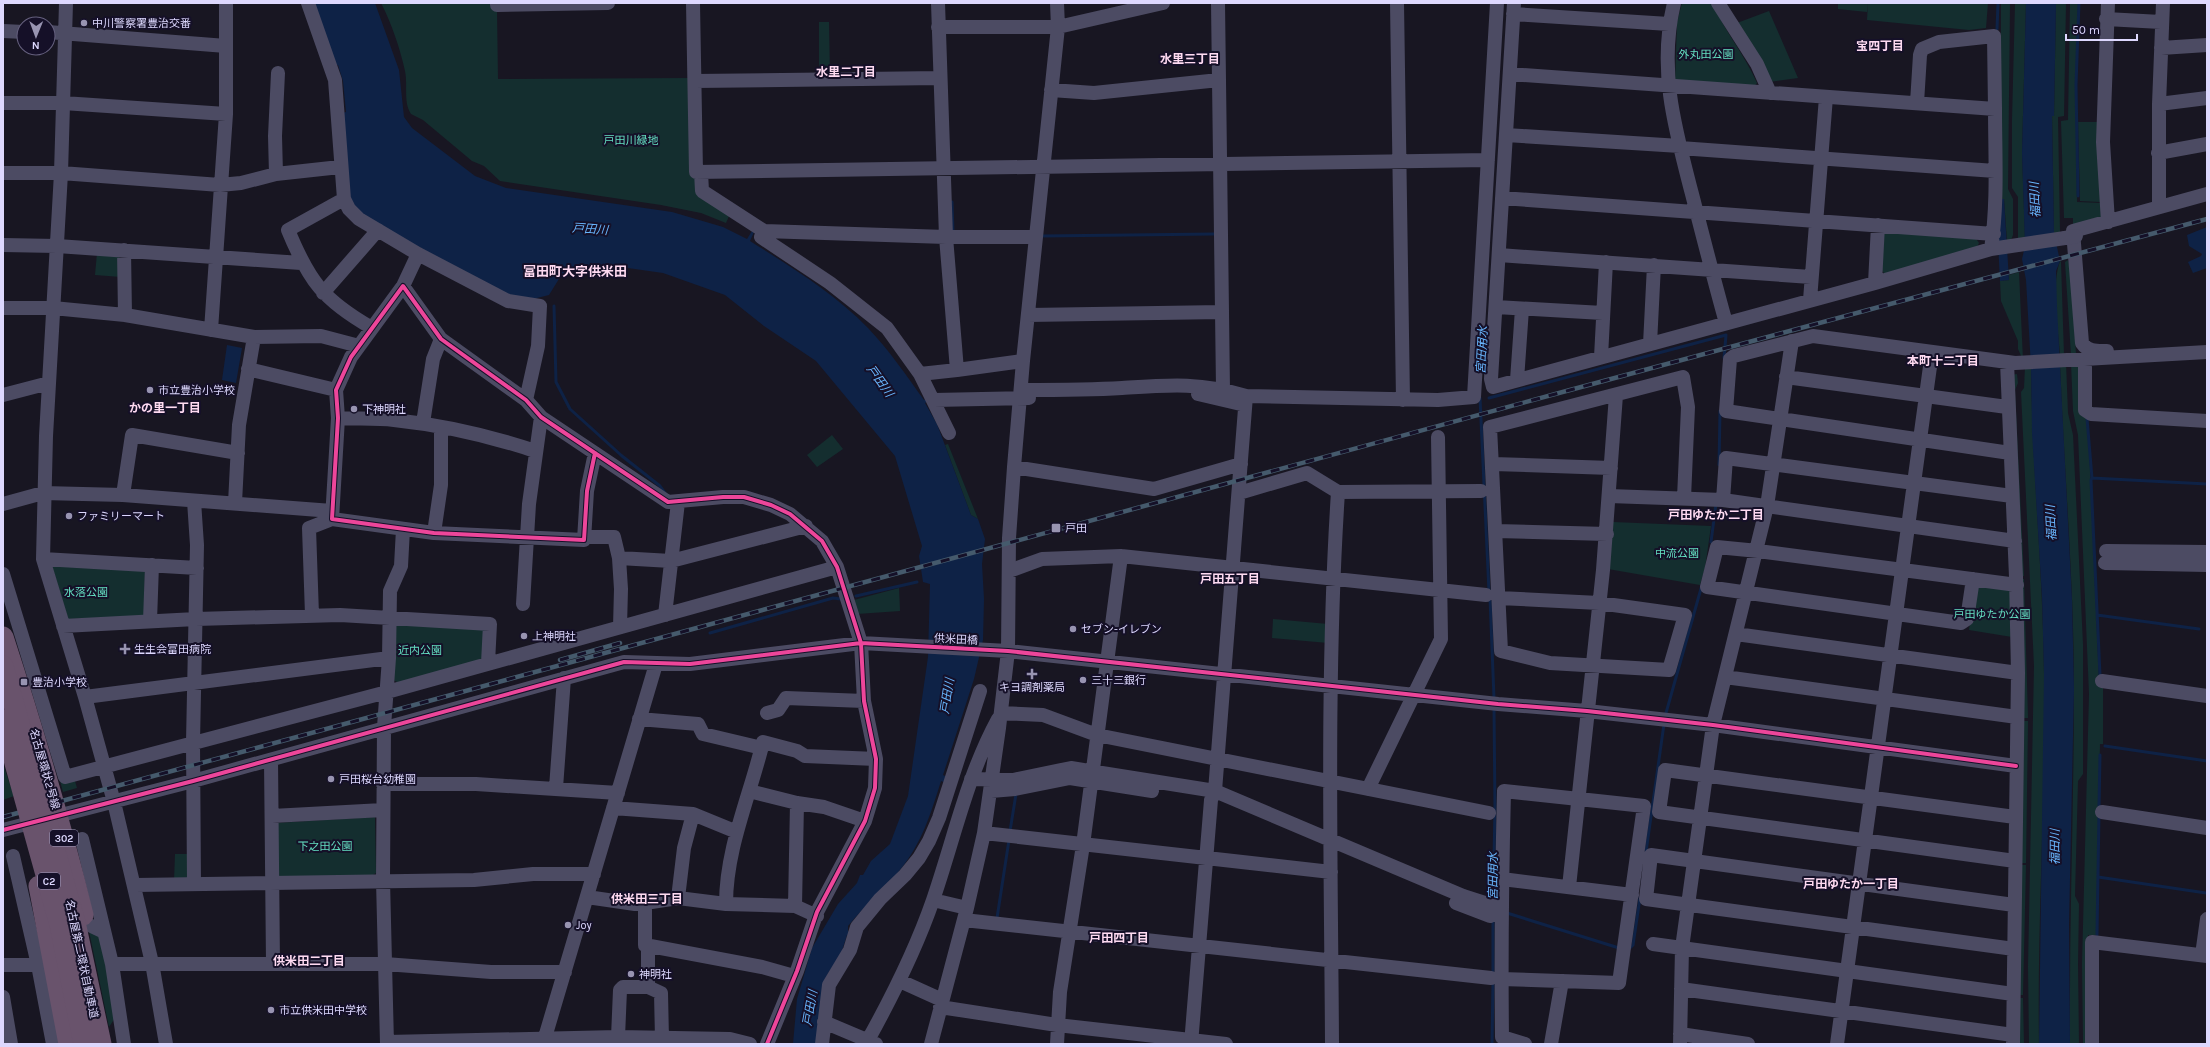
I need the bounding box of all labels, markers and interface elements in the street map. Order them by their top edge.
north arrow [16,16,56,56]
scale bar [2066,16,2137,42]
place label: 中川警察署豊治交番 [92,17,191,30]
marker: 中川警察署豊治交番 [79,18,89,28]
text: 50 m [2072,23,2100,37]
text: N [32,39,40,52]
district label: 宝四丁目 [1856,39,1904,53]
park label: 外丸田公園 [1679,48,1734,61]
district label: 水里三丁目 [1160,52,1220,66]
district label: 水里二丁目 [816,65,876,79]
park label: 戸田川緑地 [604,134,659,147]
water label: 福田川 [2027,180,2043,218]
water label: 戸田川 [572,221,610,237]
district label: 富田町大字供米田 [523,264,627,279]
water label: 宮田用水 [1474,324,1490,374]
district label: 本町十二丁目 [1907,354,1979,368]
water label: 戸田川 [864,362,897,401]
place label: 市立豊治小学校 [158,384,235,397]
marker: 市立豊治小学校 [145,385,155,395]
district label: かの里一丁目 [129,401,201,415]
place label: 下神明社 [362,403,406,416]
marker: 下神明社 [349,404,359,414]
water label: 福田川 [2043,503,2059,541]
district label: 戸田ゆたか二丁目 [1668,508,1764,522]
place label: ファミリーマート [77,510,165,523]
marker: ファミリーマート [64,511,74,521]
marker: 戸田 [1050,522,1062,534]
place label: 戸田 [1065,522,1087,535]
park label: 中流公園 [1655,547,1699,560]
district label: 戸田五丁目 [1200,572,1260,586]
park label: 水落公園 [64,586,108,599]
park label: 戸田ゆたか公園 [1954,608,2031,621]
place label: セブン-イレブン [1081,623,1162,636]
marker: セブン-イレブン [1068,624,1078,634]
place label: 上神明社 [532,630,576,643]
marker: 上神明社 [519,631,529,641]
street label: 供米田橋 [934,632,978,647]
marker: 生生会富田病院 [119,643,131,655]
place label: 生生会富田病院 [134,643,211,656]
park label: 近内公園 [398,644,442,657]
marker: キヨ調剤薬局 [1027,669,1037,679]
place label: 三十三銀行 [1091,674,1146,687]
water label: 戸田川 [937,675,957,715]
marker: 三十三銀行 [1078,675,1088,685]
place label: 豊治小学校 [32,676,87,689]
marker: 豊治小学校 [19,677,29,687]
place label: キヨ調剤薬局 [999,681,1065,694]
street label: 名古屋環状2号線 [27,727,62,811]
place label: 戸田桜台幼稚園 [339,773,416,786]
marker: 戸田桜台幼稚園 [326,774,336,784]
water label: 福田川 [2048,827,2062,865]
road number: 302 [50,830,78,846]
park label: 下之田公園 [298,840,353,853]
water label: 宮田用水 [1486,850,1500,900]
road number: C2 [38,873,60,889]
district label: 戸田ゆたか一丁目 [1803,877,1899,891]
district label: 供米田三丁目 [611,892,683,906]
street label: 名古屋第二環状自動車道 [63,899,100,1020]
place label: Joy [576,919,592,932]
marker: Joy [563,920,573,930]
district label: 戸田四丁目 [1089,931,1149,945]
district label: 供米田二丁目 [273,954,345,968]
place label: 神明社 [639,968,672,981]
marker: 神明社 [626,969,636,979]
water label: 戸田川 [800,987,820,1027]
place label: 市立供米田中学校 [279,1004,367,1017]
marker: 市立供米田中学校 [266,1005,276,1015]

